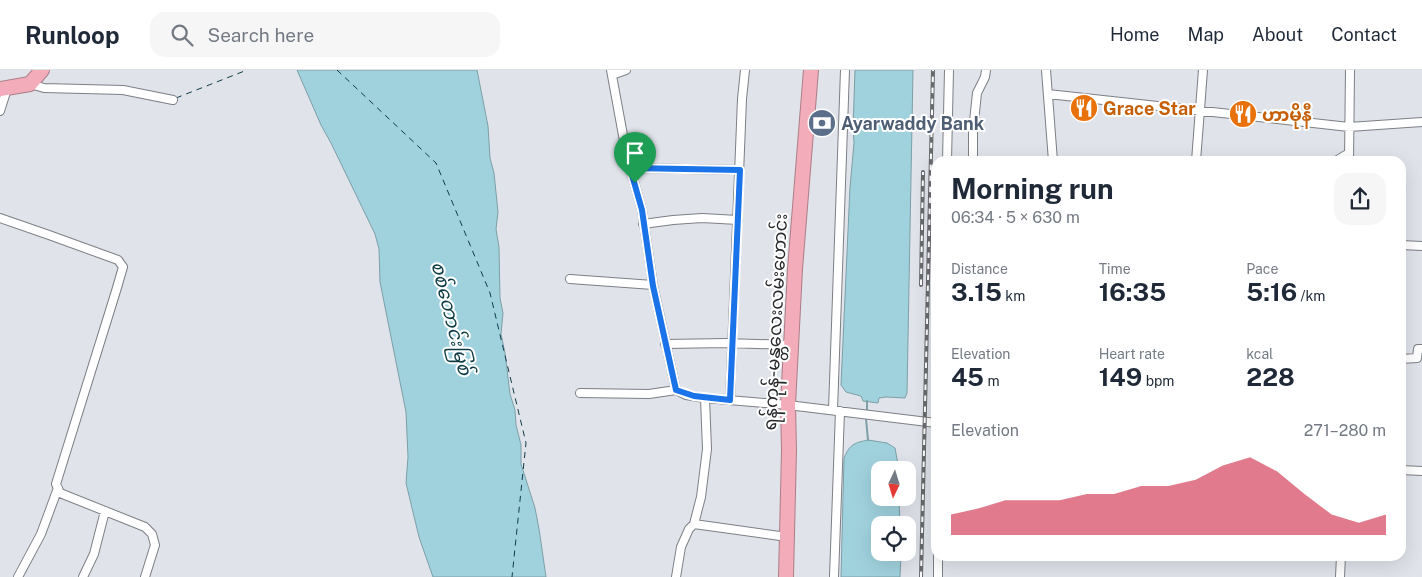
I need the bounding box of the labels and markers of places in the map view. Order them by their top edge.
restaurant icon: Grace Star [1069,93,1099,123]
place label: Grace Star [1103,98,1196,119]
restaurant icon: ဟာမိုနီ [1228,99,1258,129]
place label: ဟာမိုနီ [1262,103,1312,129]
bank icon: Ayarwaddy Bank [807,108,837,138]
place label: Ayarwaddy Bank [841,113,985,134]
pin [614,132,656,183]

